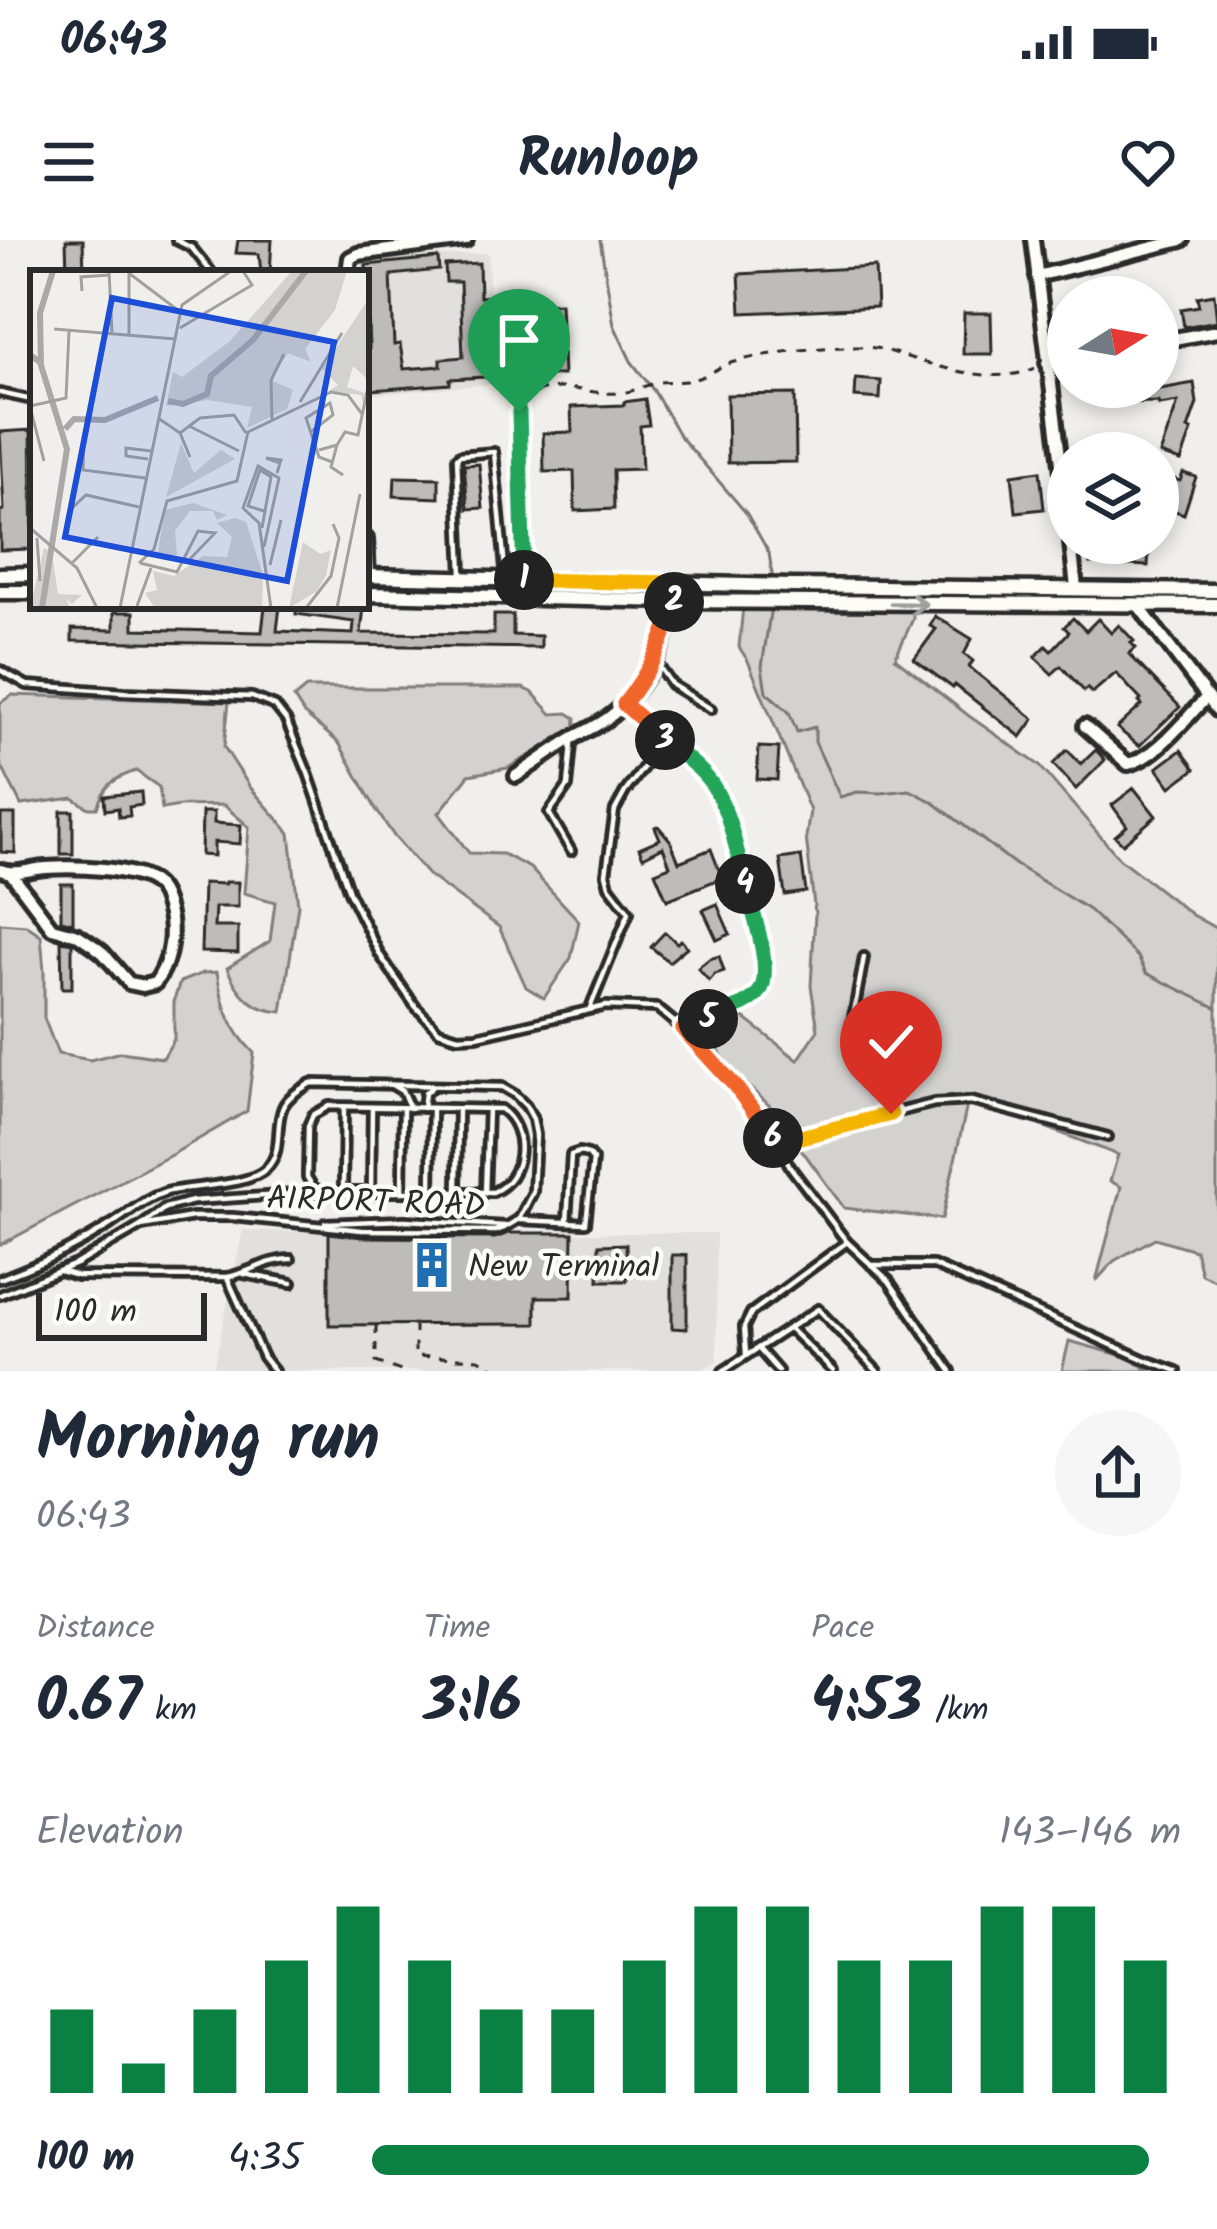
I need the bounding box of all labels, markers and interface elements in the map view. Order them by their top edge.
text: 06:43 [60,6,168,78]
text: Runloop [518,119,699,205]
icon: menu [36,129,102,195]
icon: heart [1115,129,1181,195]
inset map [30,270,369,609]
north arrow [1047,276,1179,408]
map controls [1047,276,1179,564]
pin [468,289,570,412]
icon: arrive [486,307,552,373]
button: layers [1047,432,1179,564]
pin: 1 [494,550,554,610]
text: 1 [519,553,529,606]
pin: 2 [644,572,704,632]
text: 2 [664,575,684,628]
one-way arrow [889,592,928,615]
pin: 3 [635,710,695,770]
text: 3 [656,713,674,766]
pin: 4 [715,854,775,914]
text: 4 [736,857,754,910]
pin: 5 [678,989,738,1049]
pin [840,991,942,1114]
text: 5 [700,992,716,1045]
icon: check [858,1009,924,1075]
pin: 6 [743,1108,803,1168]
text: 6 [764,1111,782,1164]
street label: AIRPORT ROAD [266,1173,486,1234]
building icon: New Terminal [407,1240,457,1290]
place label: New Terminal [468,1242,659,1295]
scale bar [36,1287,207,1340]
text: 100 m [54,1287,137,1340]
text: Morning run [36,1389,380,1494]
button: share [1055,1410,1181,1536]
text: 06:43 [36,1487,131,1549]
text: Distance [36,1603,155,1656]
text: Time [424,1603,490,1656]
text: Pace [811,1603,874,1656]
text: 0.67 [36,1656,142,1752]
text: 3:16 [424,1656,522,1752]
text: 4:53 [811,1656,922,1752]
text: km [142,1685,197,1738]
text: /km [922,1685,989,1738]
text: Elevation [36,1803,184,1865]
text: 143–146 m [999,1803,1181,1865]
text: 100 m [36,2129,135,2191]
text: 4:35 [228,2129,302,2191]

